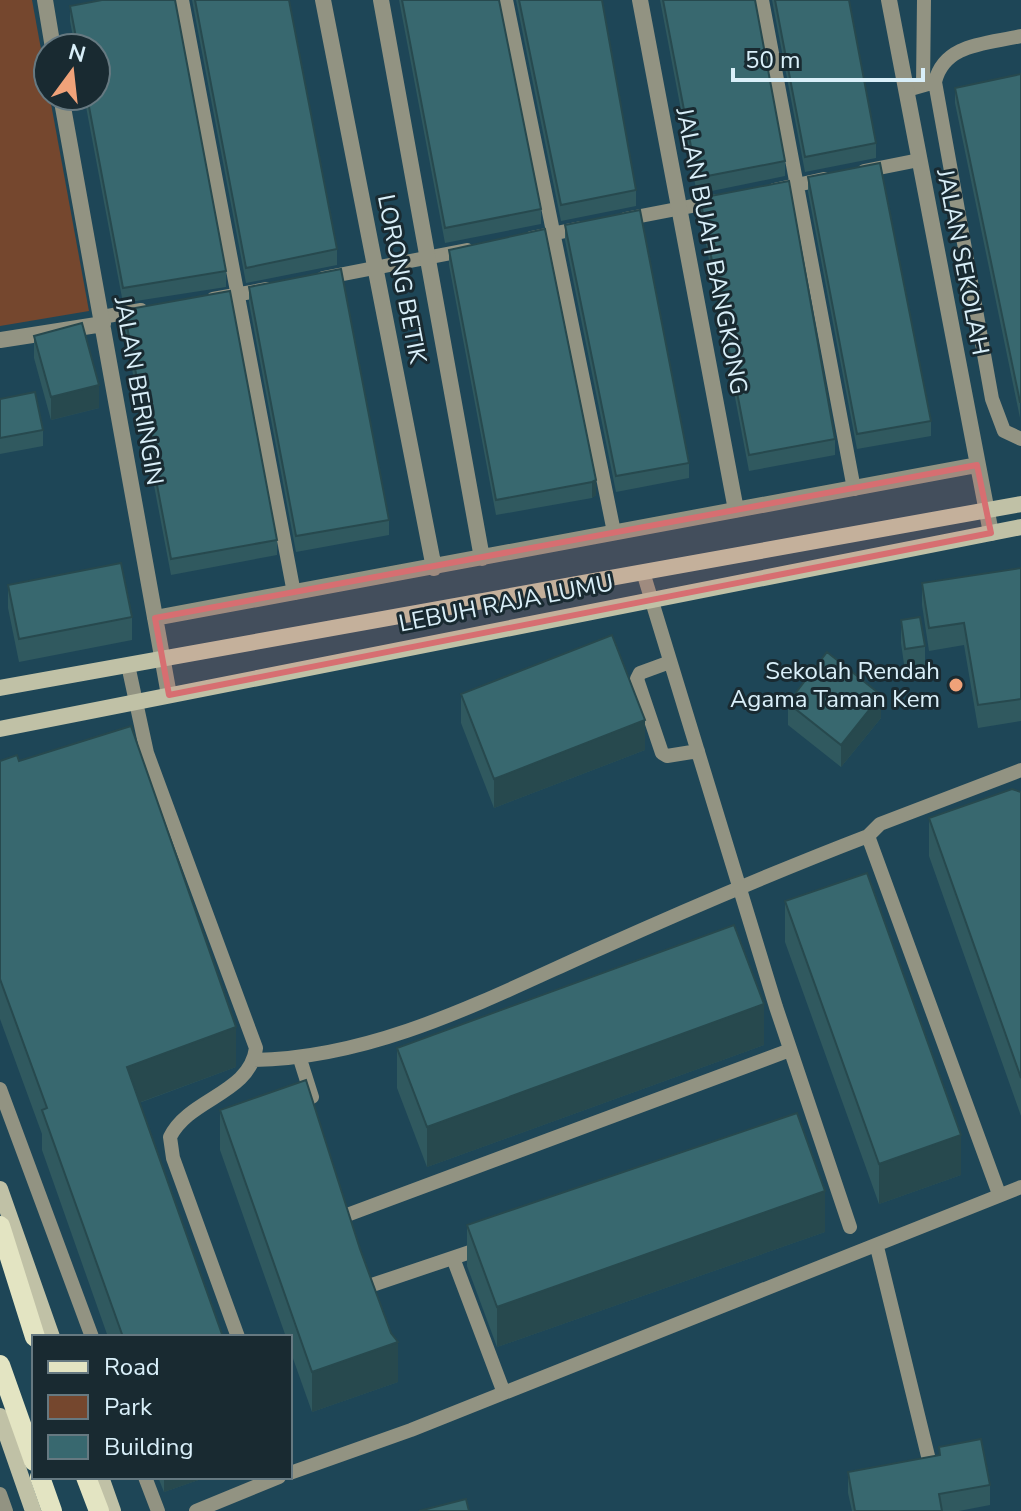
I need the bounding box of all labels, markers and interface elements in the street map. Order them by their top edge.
north arrow [32,32,112,112]
scale bar [733,32,923,82]
text: N [65,37,89,70]
text: 50 m [745,44,801,76]
street label: JALAN BUAH BANGKONG [668,104,756,397]
street label: JALAN SEKOLAH [929,165,997,358]
street label: LORONG BETIK [370,192,434,367]
street label: JALAN BERINGIN [107,293,171,488]
street label: LEBUH RAJA LUMU [396,566,616,640]
place label: Sekolah Rendah Agama Taman Kem [730,655,940,715]
marker: Sekolah Rendah Agama Taman Kem [947,676,965,694]
legend [32,1335,292,1479]
text: Road [104,1351,160,1383]
text: Park [104,1391,153,1423]
text: Building [104,1431,194,1463]

